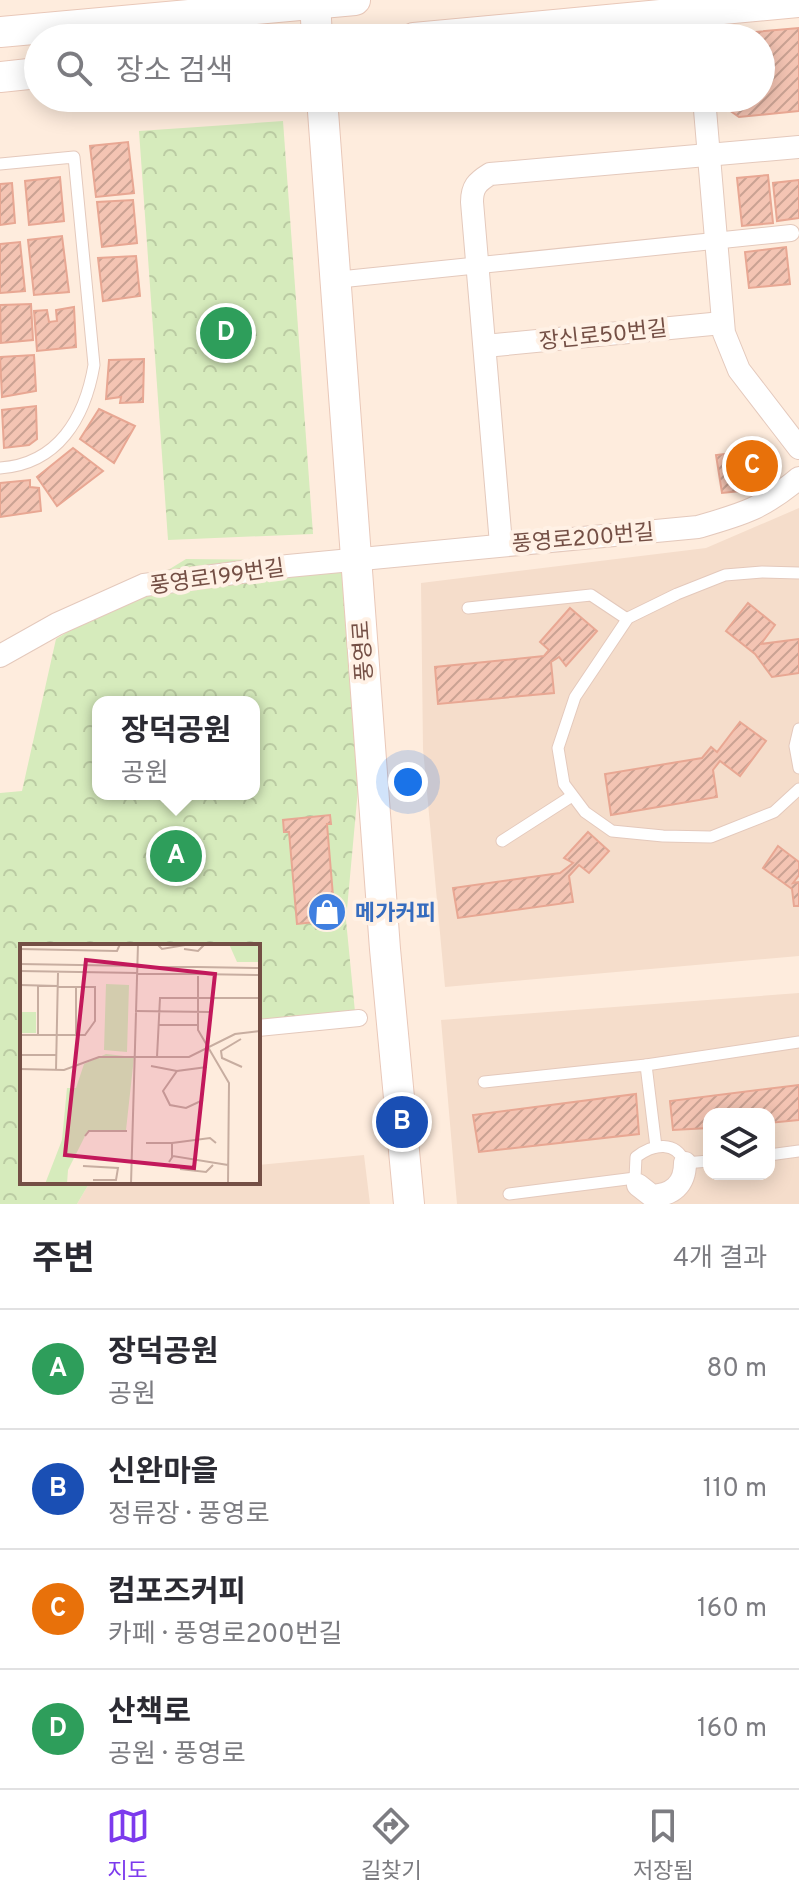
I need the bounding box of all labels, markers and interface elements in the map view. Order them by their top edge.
search box [24,24,775,112]
icon: search [52,46,96,90]
text: 장소 검색 [116,54,233,91]
pin: D [200,303,252,363]
street label: 장신로50번길 [538,316,669,357]
pin: C [726,436,778,496]
street label: 풍영로200번길 [511,520,655,559]
street label: 풍영로199번길 [148,556,286,601]
street label: 풍영로 [349,620,380,682]
popup [92,696,260,800]
text: 장덕공원 [121,714,231,751]
text: 공원 [121,758,169,791]
your location [388,762,428,802]
pin: A [150,826,202,886]
shop icon: 메가커피 [306,891,348,933]
place label: 메가커피 [355,901,436,928]
inset map [20,944,260,1184]
pin: B [376,1092,428,1152]
map controls [703,1108,775,1180]
button: layers [703,1108,775,1180]
text: 주변 [32,1239,95,1282]
text: 4개 결과 [673,1243,767,1276]
text: 장덕공원 [108,1335,218,1372]
text: A [49,1353,67,1386]
text: 80 m [707,1353,767,1386]
text: 공원 [108,1379,156,1412]
text: 신완마을 [108,1455,218,1492]
text: B [49,1473,67,1506]
text: 110 m [703,1473,767,1506]
text: 정류장 · 풍영로 [108,1499,270,1532]
text: 컴포즈커피 [108,1575,246,1612]
text: C [50,1593,66,1626]
text: 160 m [697,1593,767,1626]
text: 카페 · 풍영로200번길 [108,1619,343,1652]
text: 산책로 [108,1695,191,1732]
text: D [49,1713,67,1746]
text: 160 m [697,1713,767,1746]
text: 공원 · 풍영로 [108,1739,246,1772]
tab: 지도 [106,1804,150,1886]
tab: 길찾기 [361,1804,421,1886]
tab: 저장됨 [633,1804,693,1886]

